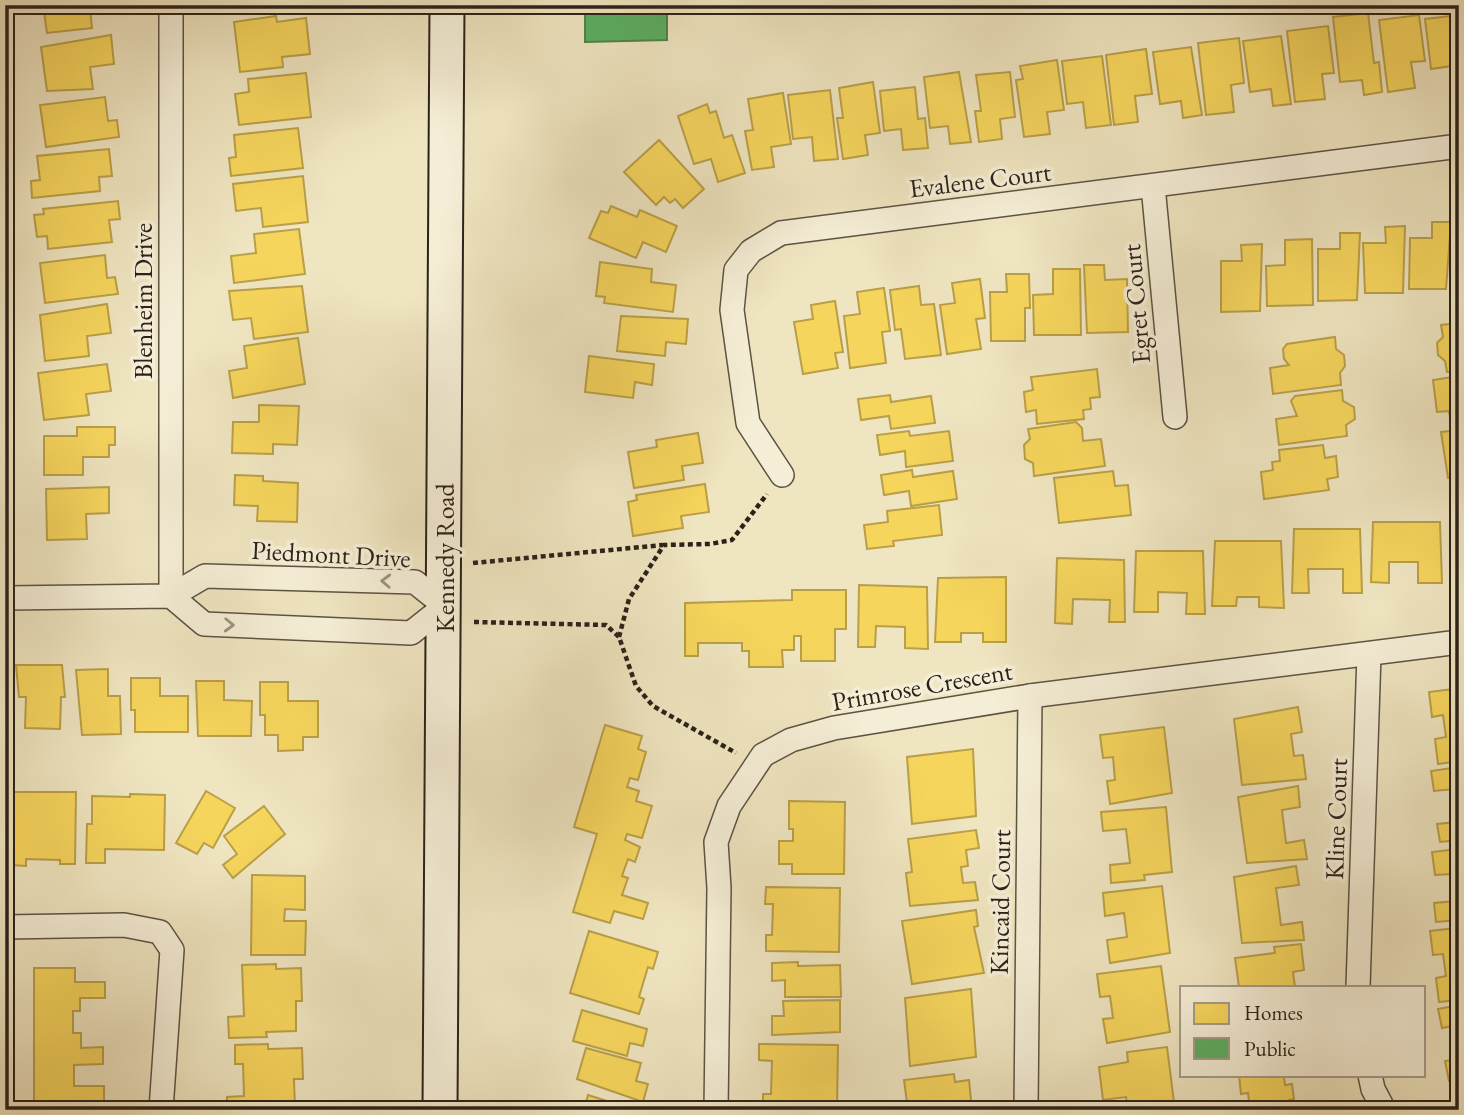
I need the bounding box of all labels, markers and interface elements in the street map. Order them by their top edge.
street label: Evalene Court [907,154,1053,206]
street label: Blenheim Drive [126,223,160,379]
street label: Egret Court [1114,243,1158,365]
street label: Kennedy Road [428,482,462,633]
street label: Piedmont Drive [250,533,412,575]
one-way arrow [380,573,391,589]
one-way arrow [224,618,235,633]
street label: Primrose Crescent [829,653,1015,719]
street label: Kline Court [1317,758,1355,880]
street label: Kincaid Court [982,829,1018,975]
legend [1180,986,1426,1076]
text: Homes [1244,999,1303,1026]
text: Public [1244,1035,1296,1062]

